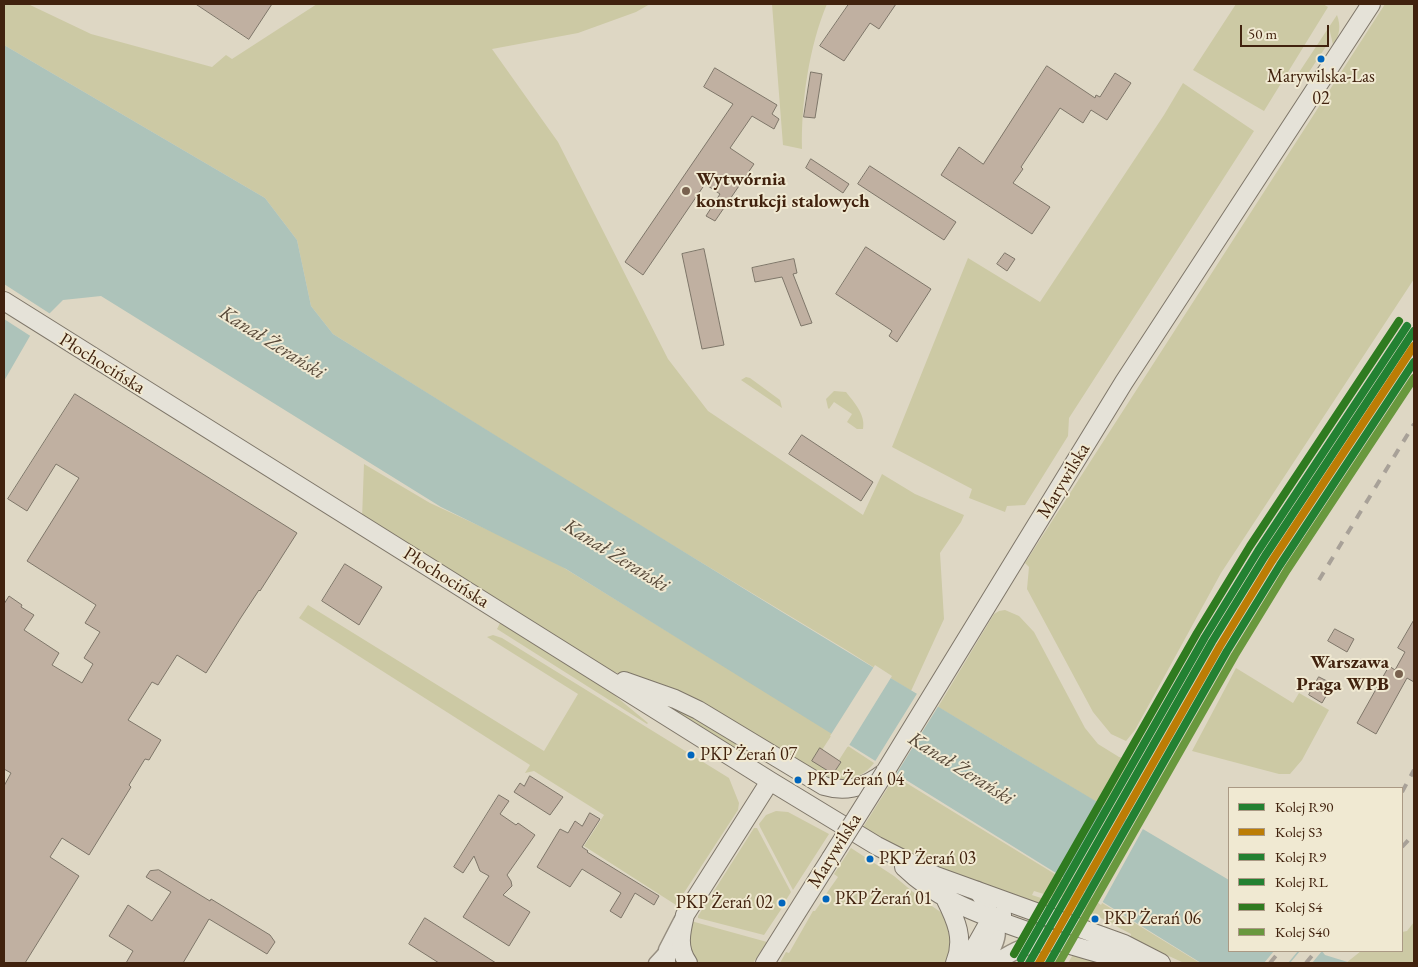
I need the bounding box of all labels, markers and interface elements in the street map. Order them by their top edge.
scale bar [1243,15,1332,47]
text: 50 m [1248,24,1277,43]
marker: Marywilska-Las 02 [1316,54,1326,64]
place label: Marywilska-Las 02 [1267,66,1375,108]
place label: Wytwórnia konstrukcji stalowych [696,169,870,213]
marker: Wytwórnia konstrukcji stalowych [680,185,692,197]
water label: Kanał Żerański [215,301,329,385]
street label: Płochocińska [55,329,149,399]
street label: Marywilska [1033,439,1095,523]
water label: Kanał Żerański [559,514,673,598]
street label: Płochocińska [399,543,493,613]
place label: Warszawa Praga WPB [1296,652,1389,696]
marker: Warszawa Praga WPB [1393,668,1405,680]
water label: Kanał Żerański [904,727,1018,811]
place label: PKP Żerań 07 [700,744,797,766]
marker: PKP Żerań 07 [686,750,696,760]
place label: PKP Żerań 04 [807,769,904,791]
marker: PKP Żerań 04 [793,775,803,785]
legend [1228,787,1403,952]
text: Kolej R90 [1275,797,1333,816]
street label: Marywilska [803,809,867,893]
text: Kolej S3 [1275,822,1322,841]
text: Kolej R9 [1275,847,1326,866]
place label: PKP Żerań 03 [879,848,976,870]
marker: PKP Żerań 03 [865,854,875,864]
text: Kolej RL [1275,872,1328,891]
place label: PKP Żerań 01 [835,888,932,910]
place label: PKP Żerań 02 [676,892,773,914]
marker: PKP Żerań 01 [821,894,831,904]
text: Kolej S4 [1275,897,1322,916]
marker: PKP Żerań 02 [777,898,787,908]
place label: PKP Żerań 06 [1104,908,1201,930]
marker: PKP Żerań 06 [1090,914,1100,924]
text: Kolej S40 [1275,922,1330,941]

